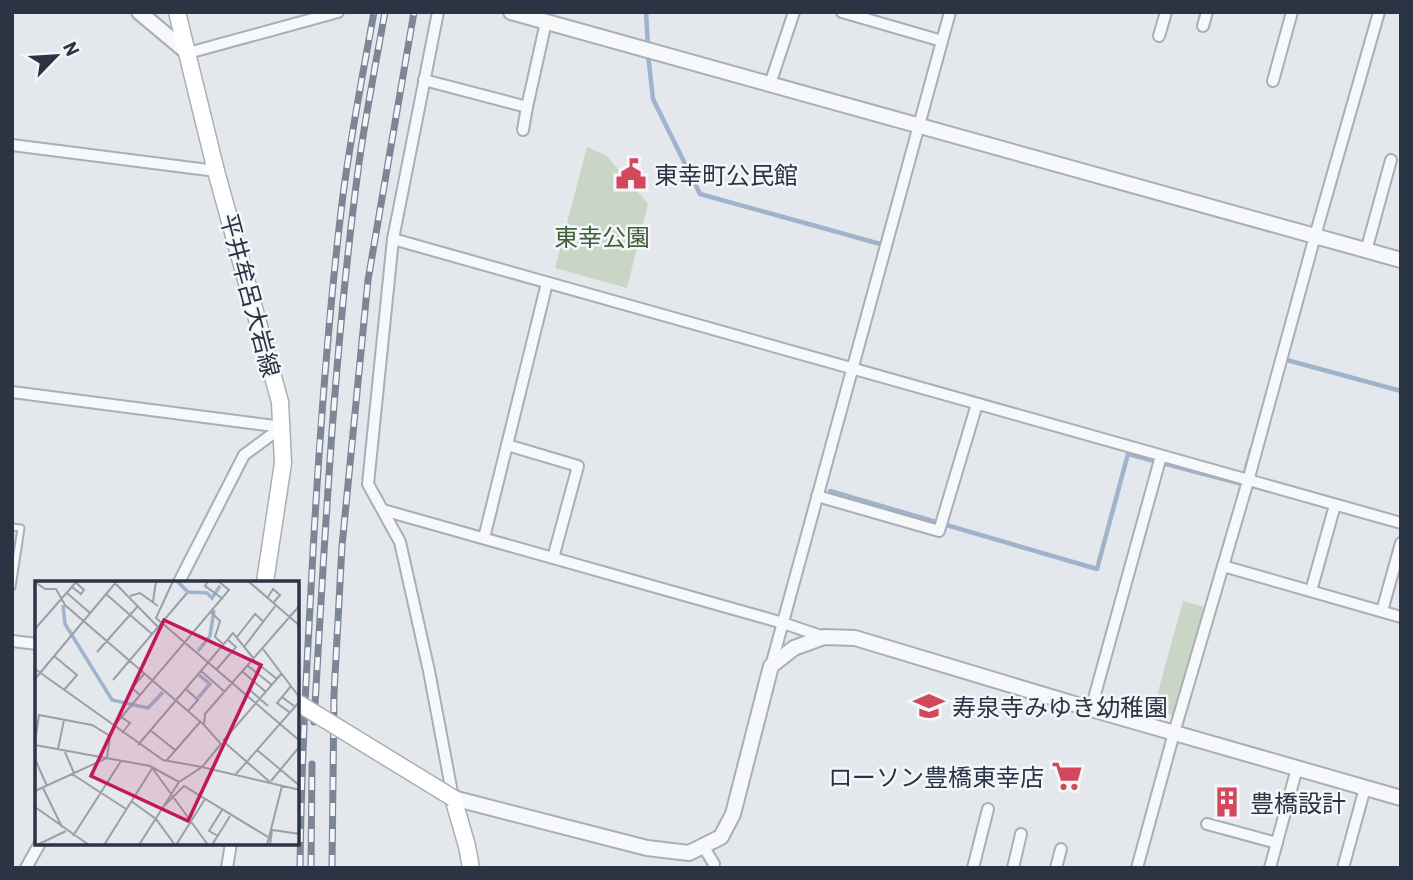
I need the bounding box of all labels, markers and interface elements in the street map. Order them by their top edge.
north arrow [21,21,91,91]
text: N [59,38,85,59]
public building icon: 東幸町公民館 [614,157,648,191]
place label: 東幸町公民館 [654,160,798,189]
street label: 平井牟呂大岩線 [215,210,287,380]
park label: 東幸公園 [554,222,650,251]
inset map [35,581,299,845]
school or university icon: 寿泉寺みゆき幼稚園 [912,689,946,723]
place label: 寿泉寺みゆき幼稚園 [952,692,1168,721]
supermarket icon: ローソン豊橋東幸店 [1050,759,1084,793]
place label: ローソン豊橋東幸店 [828,762,1044,791]
building icon: 豊橋設計 [1210,785,1244,819]
place label: 豊橋設計 [1250,788,1346,817]

